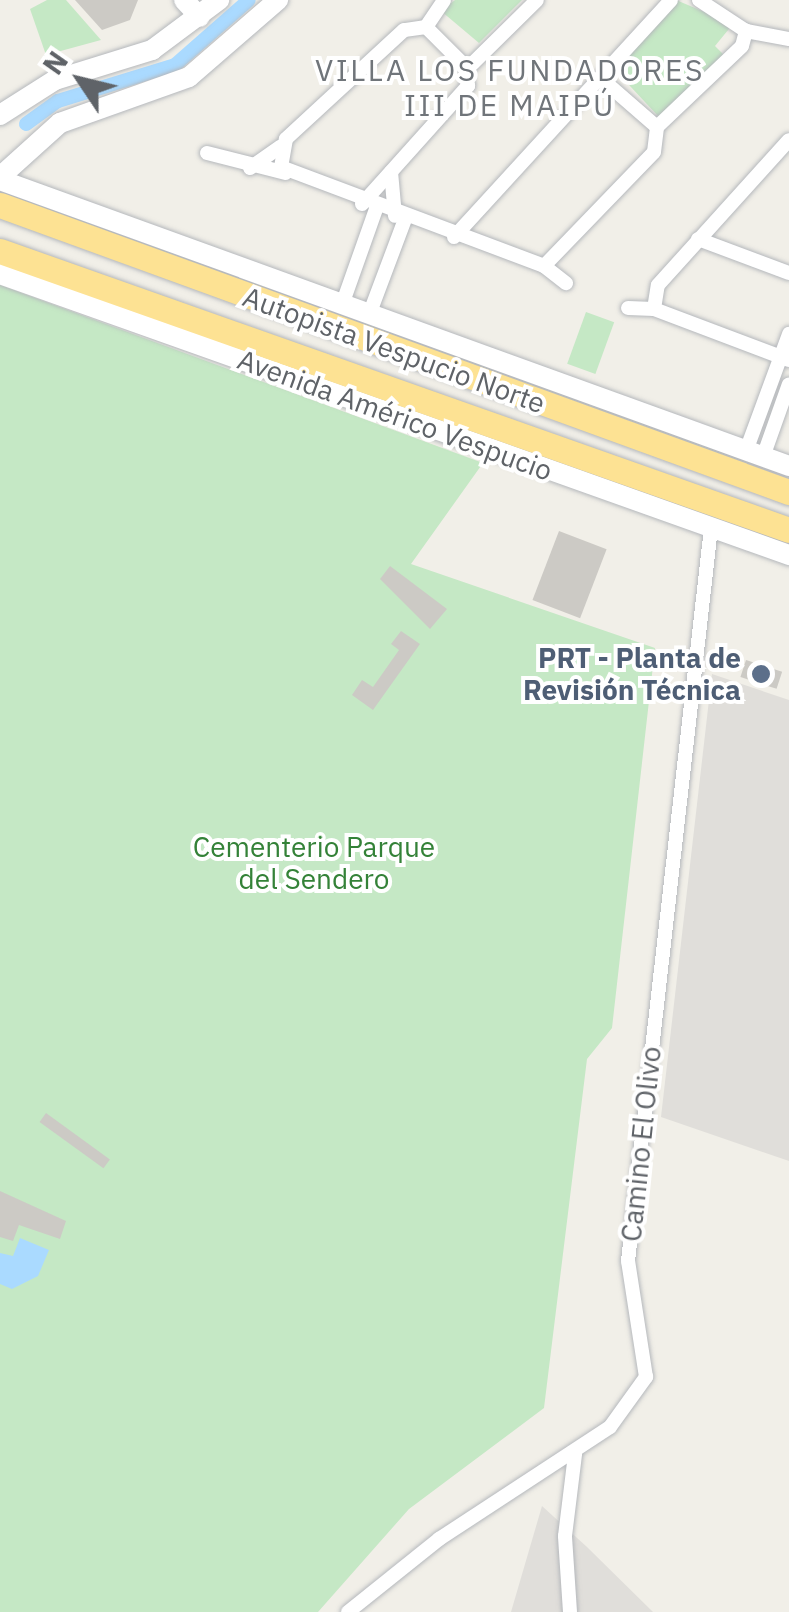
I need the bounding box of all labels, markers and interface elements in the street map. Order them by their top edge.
north arrow [30,30,130,130]
text: N [34,44,76,81]
district label: VILLA LOS FUNDADORES III DE MAIPÚ [315,52,705,122]
street label: Autopista Vespucio Norte [238,280,550,420]
street label: Avenida Américo Vespucio [233,342,557,488]
place label: PRT - Planta de Revisión Técnica [523,641,741,707]
marker: PRT - Planta de Revisión Técnica [750,663,772,685]
park label: Cementerio Parque del Sendero [193,830,435,896]
street label: Camino El Olivo [614,1045,668,1243]

